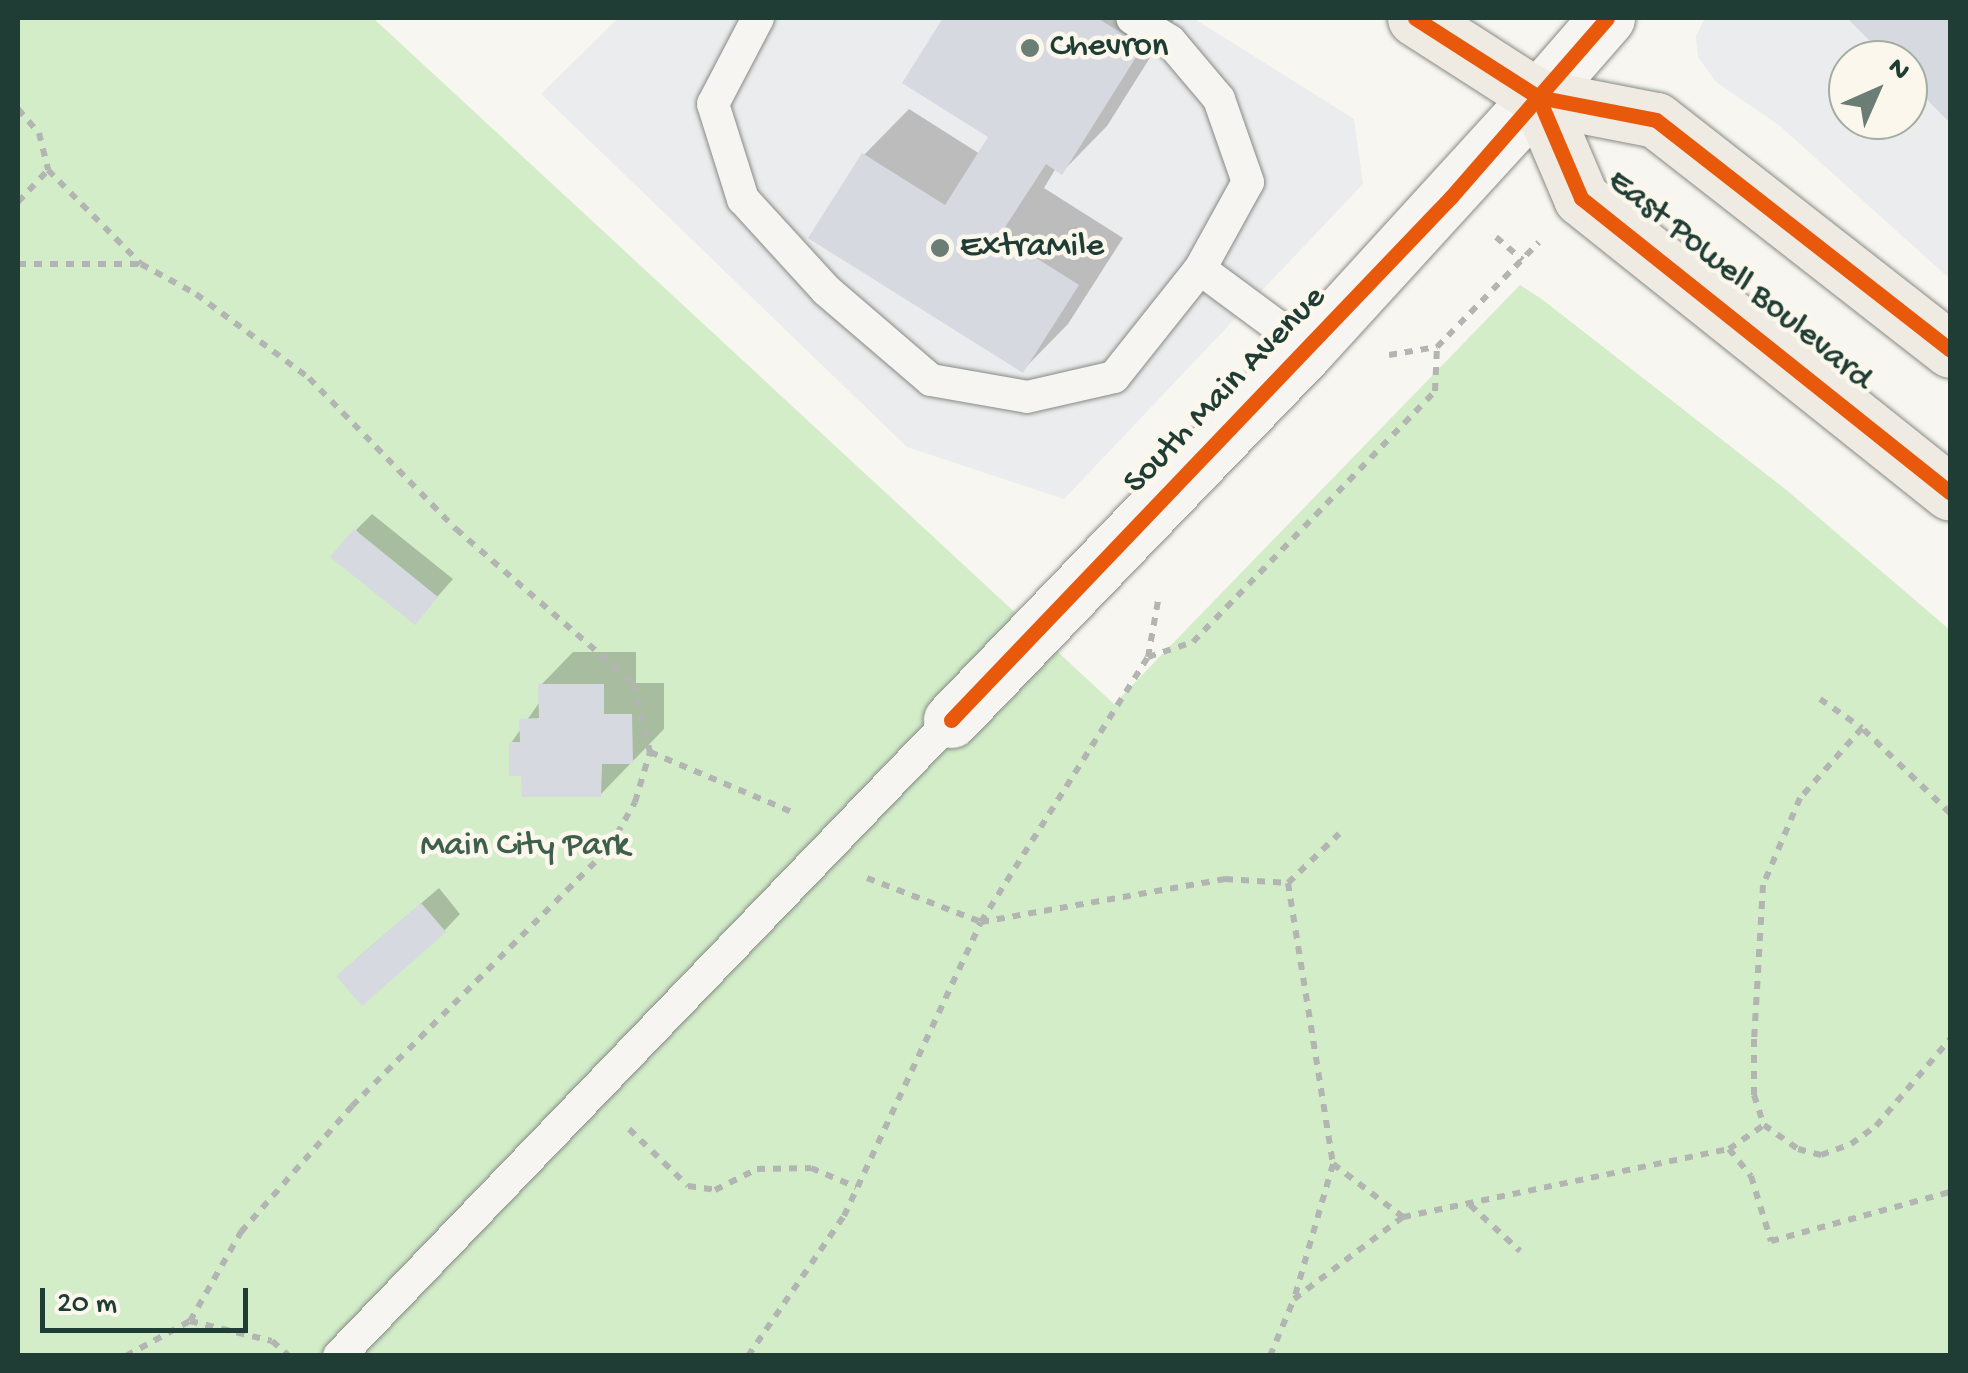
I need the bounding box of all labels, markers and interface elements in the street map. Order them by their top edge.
place label: Chevron [1050,27,1168,69]
marker: Chevron [1019,37,1041,59]
north arrow [1828,40,1928,140]
text: N [1880,52,1916,88]
street label: East Powell Boulevard [1598,161,1880,401]
place label: ExtraMile [960,227,1104,269]
marker: ExtraMile [929,237,951,259]
street label: South Main Avenue [1116,278,1336,504]
park label: Main City Park [420,826,630,868]
scale bar [45,1268,252,1330]
text: 20 m [57,1288,117,1323]

